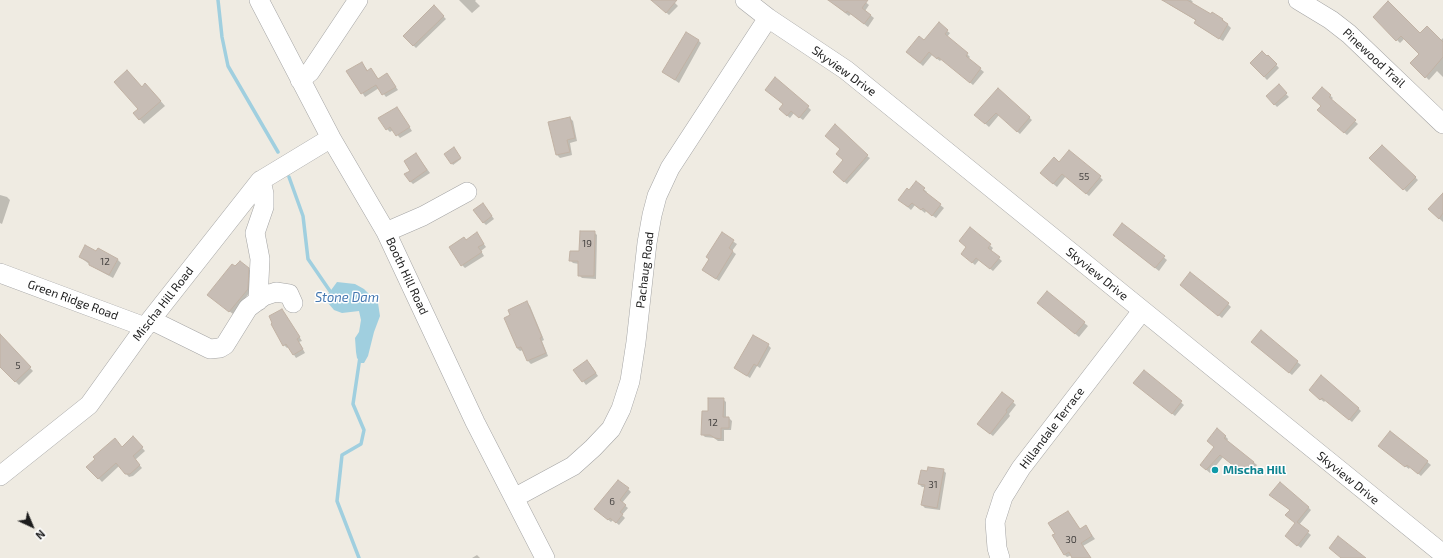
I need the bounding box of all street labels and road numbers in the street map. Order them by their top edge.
street label: Pinewood Trail [1340,25,1408,91]
street label: Skyview Drive [809,43,879,99]
street label: Pachaug Road [633,231,657,309]
street label: Booth Hill Road [383,235,431,317]
street label: Skyview Drive [1063,244,1131,304]
street label: Mischa Hill Road [130,264,196,344]
street label: Green Ridge Road [26,277,120,323]
street label: Hillandale Terrace [1017,384,1087,472]
street label: Skyview Drive [1314,448,1382,508]

